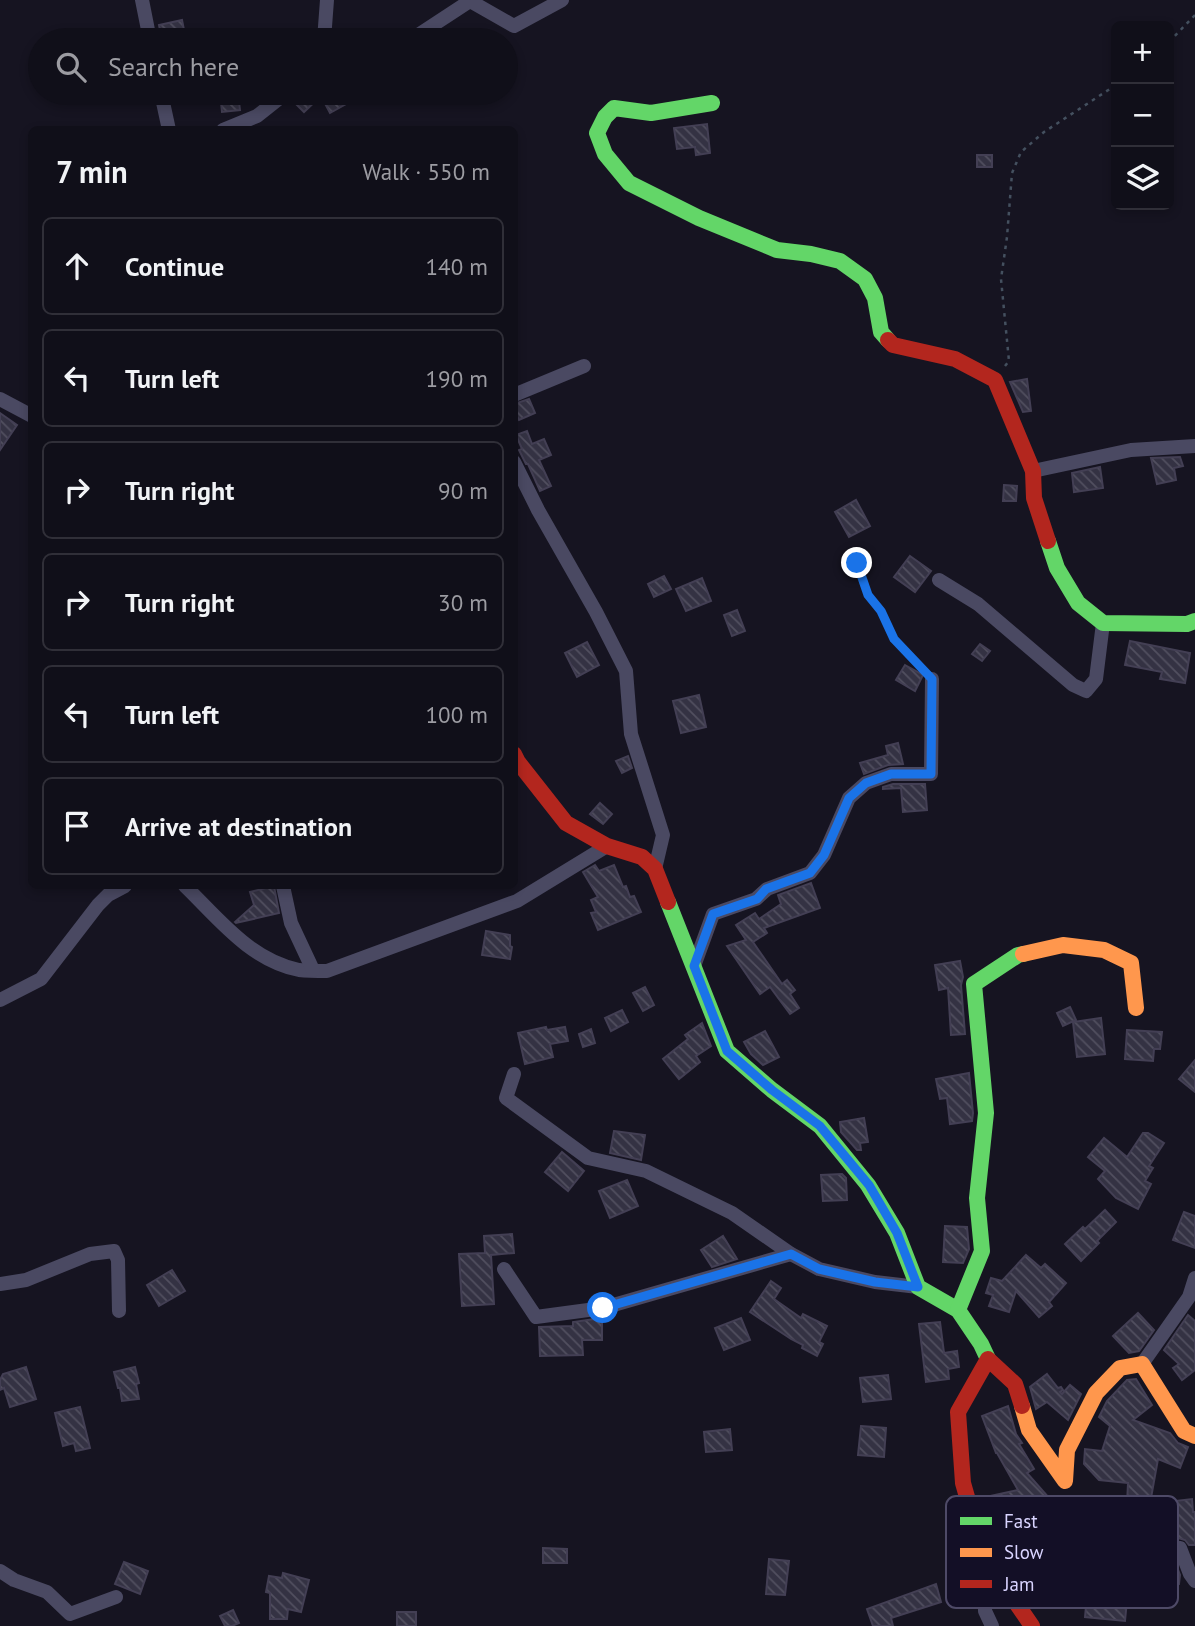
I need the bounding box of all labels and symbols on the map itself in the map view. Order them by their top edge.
route end [841,547,872,578]
route start [587,1292,618,1323]
legend [946,1496,1178,1608]
text: Fast [1004,1509,1038,1533]
text: Slow [1004,1540,1044,1564]
text: Jam [1003,1572,1034,1596]

